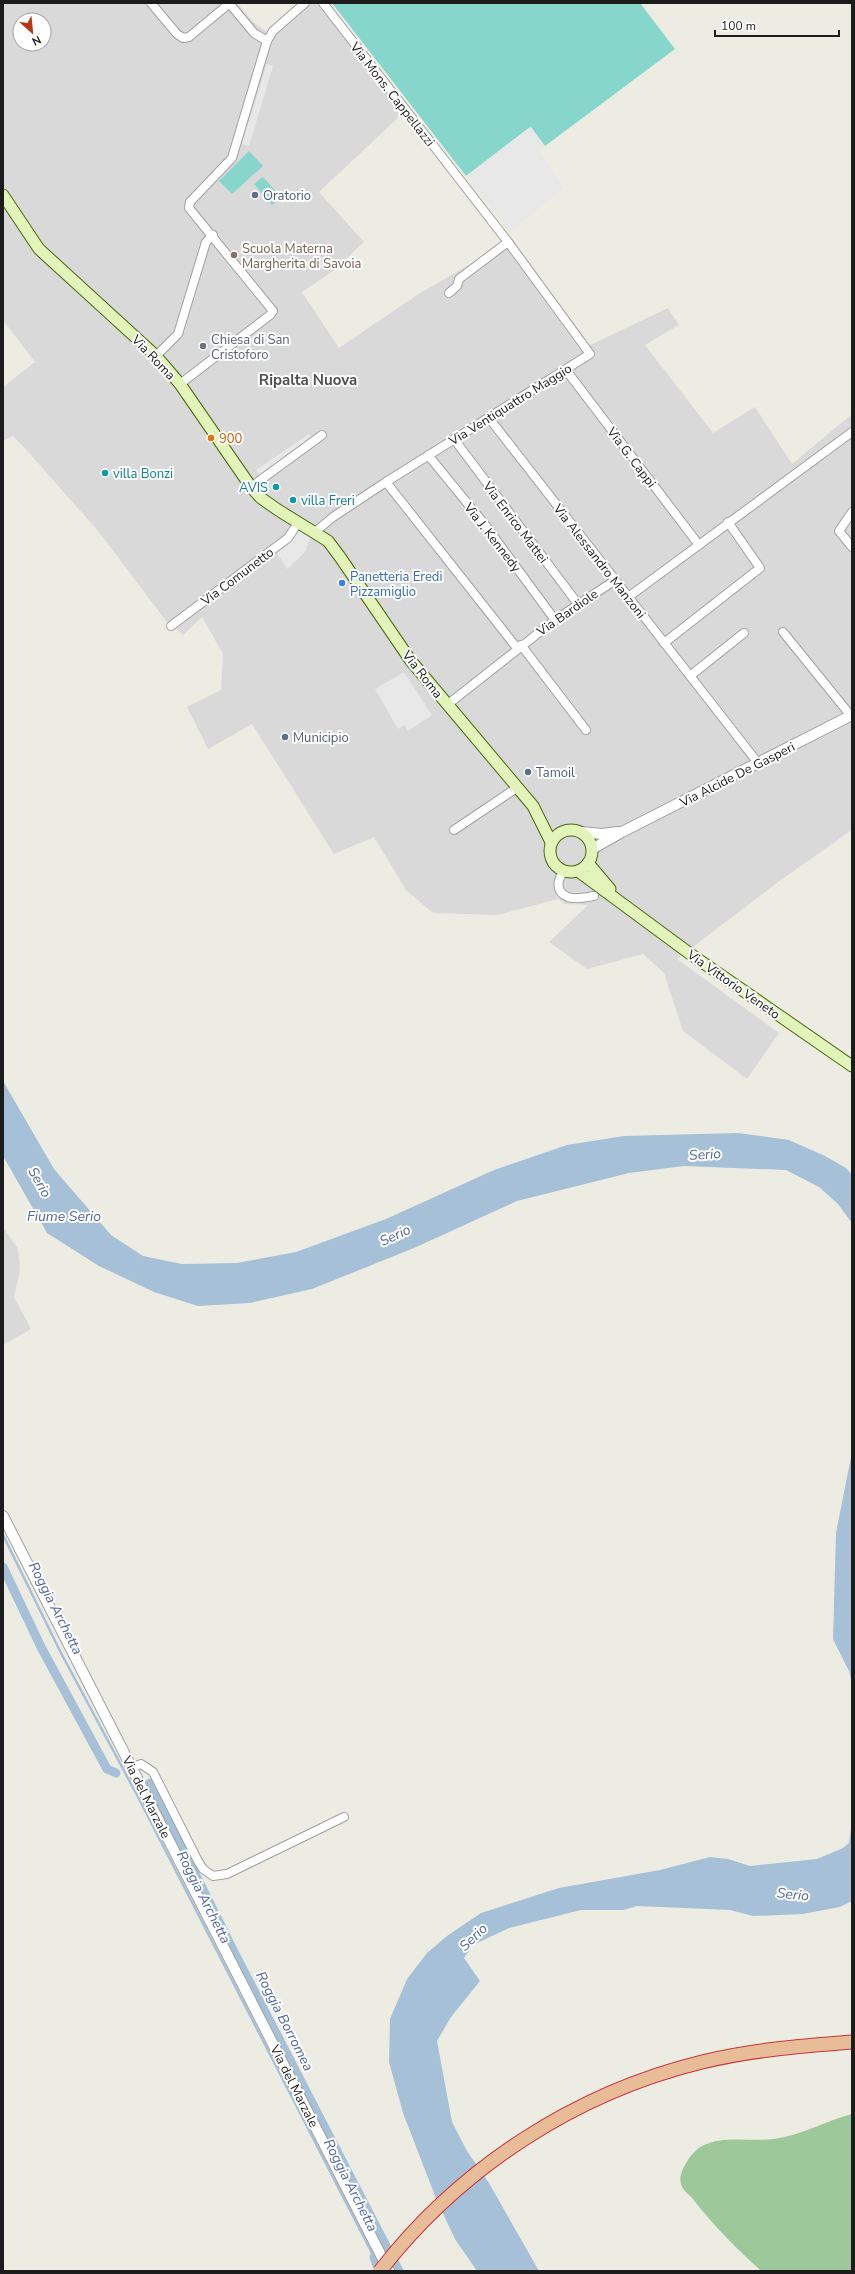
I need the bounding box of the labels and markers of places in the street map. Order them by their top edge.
place label: Oratorio [263,187,311,205]
marker: Oratorio [250,190,260,200]
place label: Scuola Materna Margherita di Savoia [242,240,361,273]
marker: Scuola Materna Margherita di Savoia [229,250,239,260]
place label: Chiesa di San Cristoforo [211,331,290,364]
marker: Chiesa di San Cristoforo [198,341,208,351]
place label: 900 [219,430,243,448]
marker: 900 [206,433,216,443]
place label: villa Bonzi [113,465,173,483]
marker: villa Bonzi [100,468,110,478]
place label: AVIS [239,479,268,497]
marker: AVIS [271,482,281,492]
place label: villa Freri [301,492,355,510]
marker: villa Freri [288,495,298,505]
place label: Panetteria Eredi Pizzamiglio [350,568,442,601]
marker: Panetteria Eredi Pizzamiglio [337,578,347,588]
place label: Municipio [293,729,349,747]
marker: Municipio [280,732,290,742]
place label: Tamoil [536,764,575,782]
marker: Tamoil [523,767,533,777]

